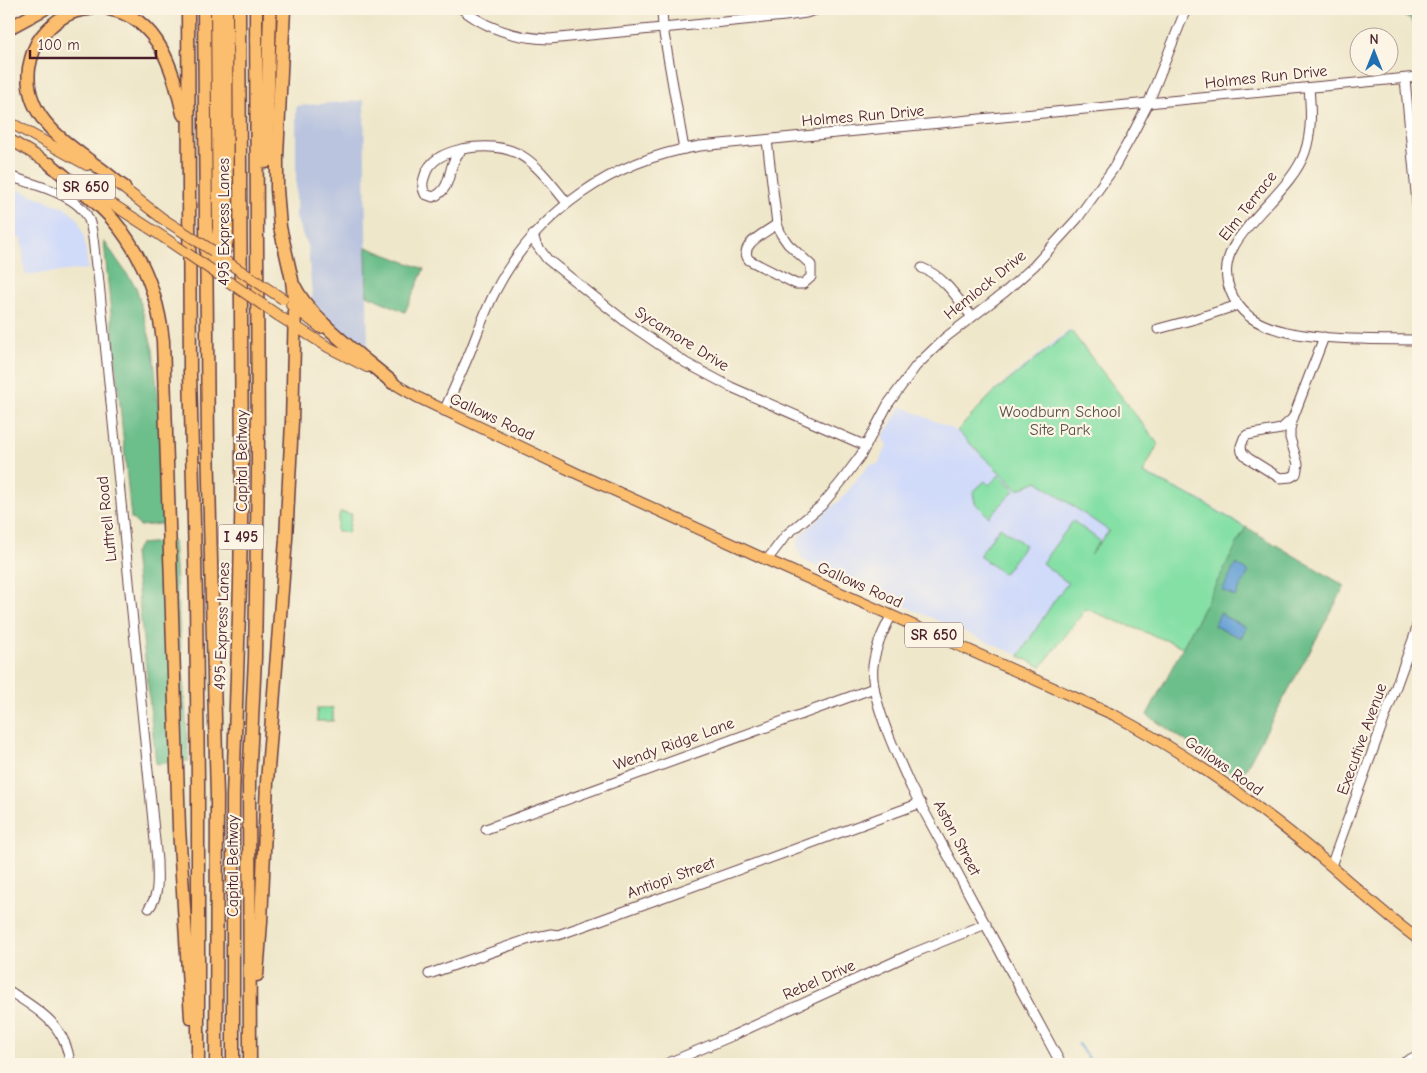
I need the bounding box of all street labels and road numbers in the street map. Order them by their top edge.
street label: Holmes Run Drive [1204,62,1328,92]
street label: Holmes Run Drive [801,102,925,130]
street label: 495 Express Lanes [215,158,233,286]
street label: Elm Terrace [1215,168,1281,244]
road number: SR 650 [57,174,115,200]
street label: Hemlock Drive [940,247,1030,323]
street label: Sycamore Drive [632,303,732,375]
street label: Gallows Road [447,390,537,444]
street label: Capital Beltway [233,409,251,512]
street label: Luttrell Road [94,475,120,563]
road number: I 495 [218,524,264,550]
street label: Gallows Road [815,558,905,612]
street label: 495 Express Lanes [211,561,233,690]
road number: SR 650 [905,622,963,648]
street label: Executive Avenue [1333,681,1391,797]
street label: Wendy Ridge Lane [611,714,737,774]
street label: Gallows Road [1181,732,1267,800]
street label: Aston Street [930,797,985,879]
street label: Capital Beltway [224,814,242,917]
street label: Antiopi Street [625,854,718,902]
street label: Rebel Drive [780,956,858,1004]

